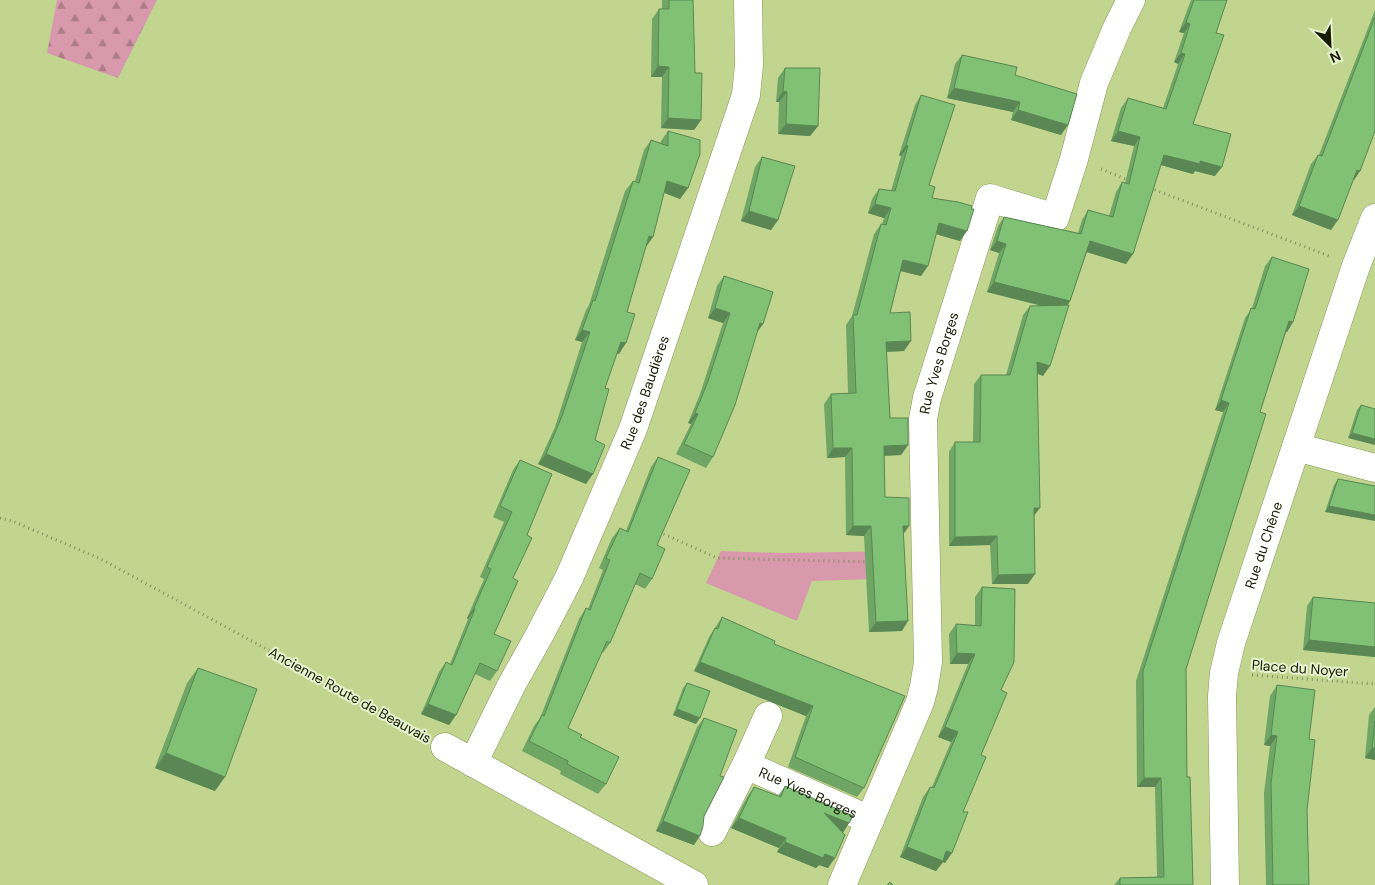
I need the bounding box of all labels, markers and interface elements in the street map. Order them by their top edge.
north arrow [1305,20,1355,70]
text: N [1327,47,1344,67]
street label: Rue Yves Borges [915,310,963,415]
street label: Rue des Baudières [616,333,673,452]
street label: Rue du Chêne [1241,499,1286,591]
street label: Ancienne Route de Beauvais [266,643,434,747]
street label: Place du Noyer [1251,656,1349,680]
street label: Rue Yves Borges [756,763,860,822]

